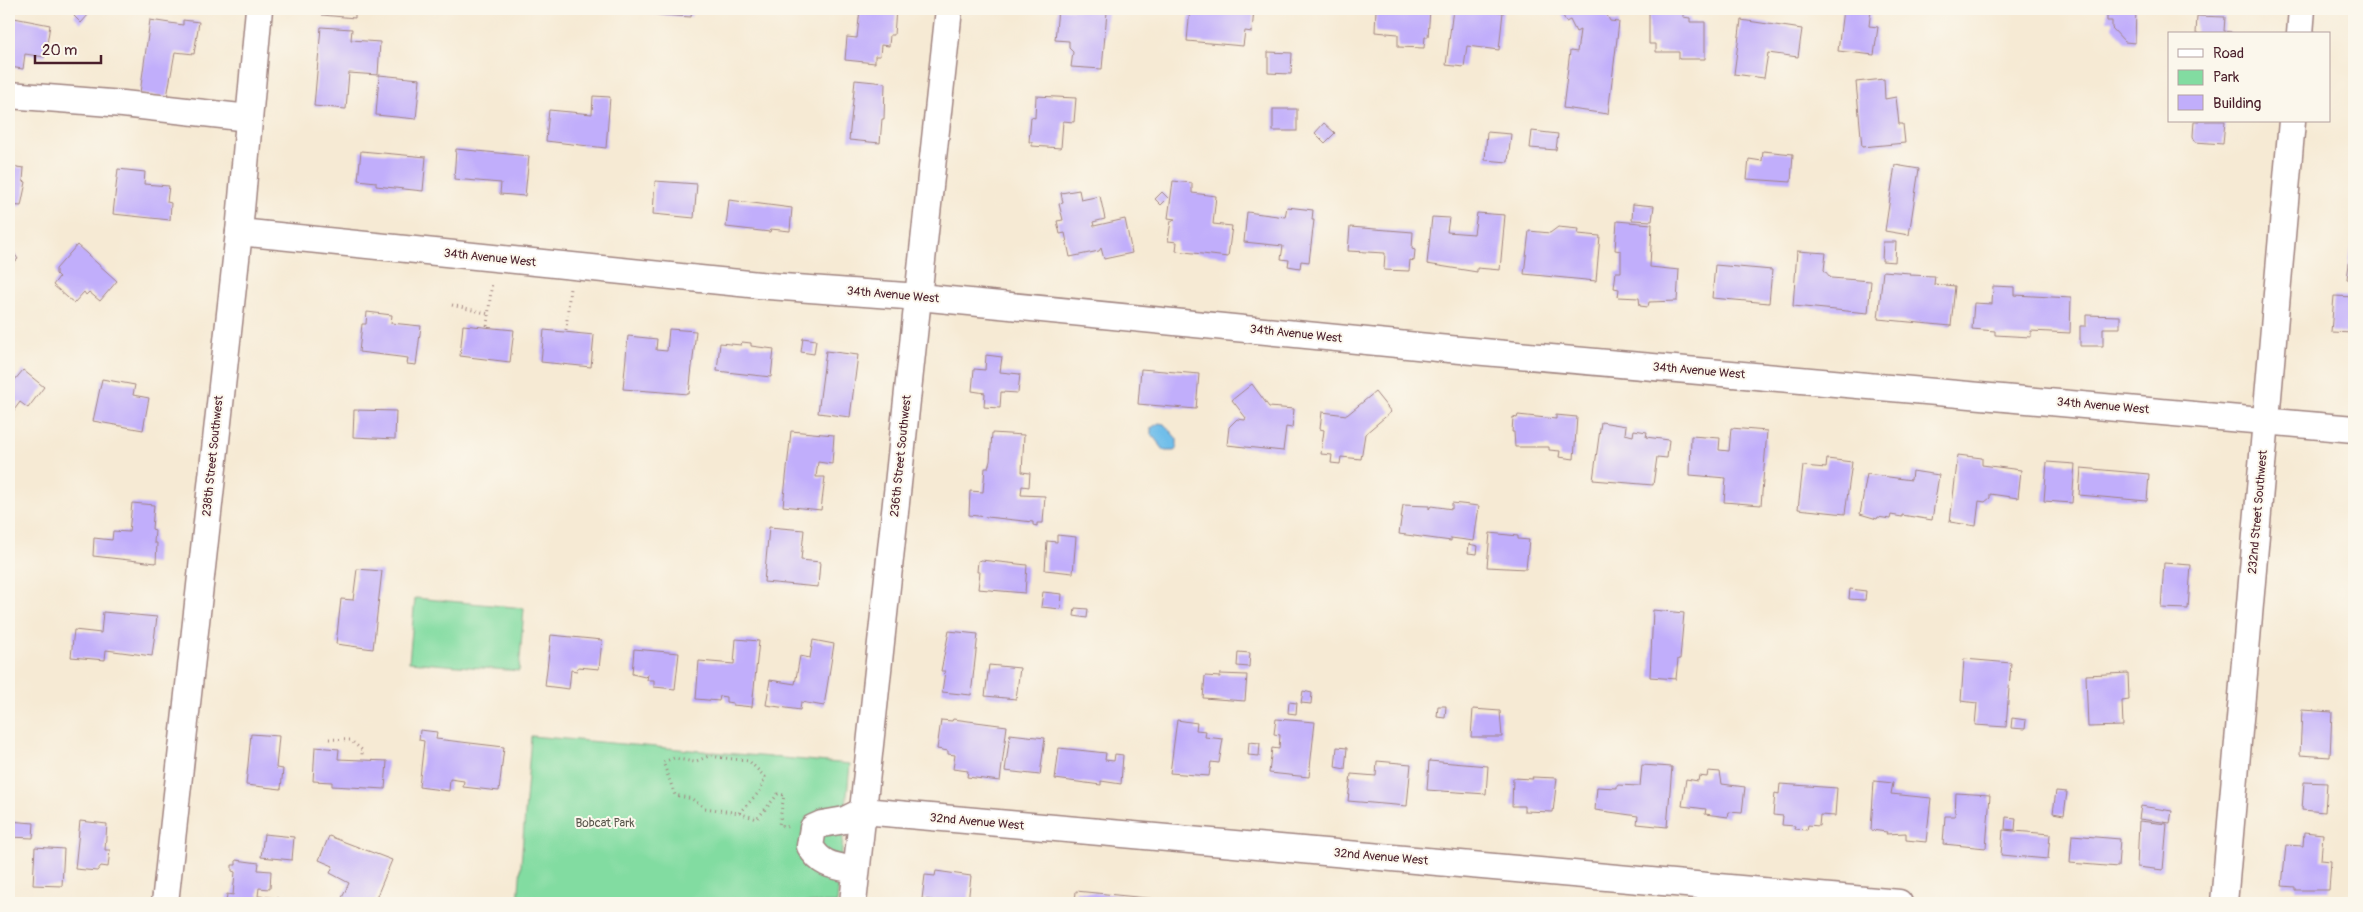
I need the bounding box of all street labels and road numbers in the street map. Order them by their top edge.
street label: 34th Avenue West [443,246,537,270]
street label: 34th Avenue West [846,283,940,307]
street label: 34th Avenue West [1249,322,1343,346]
street label: 34th Avenue West [1652,359,1746,383]
street label: 236th Street Southwest [887,394,915,518]
street label: 34th Avenue West [2056,394,2150,418]
street label: 238th Street Southwest [199,395,227,517]
street label: 232nd Street Southwest [2245,449,2271,575]
street label: 32nd Avenue West [929,810,1025,834]
street label: 32nd Avenue West [1333,845,1429,869]

